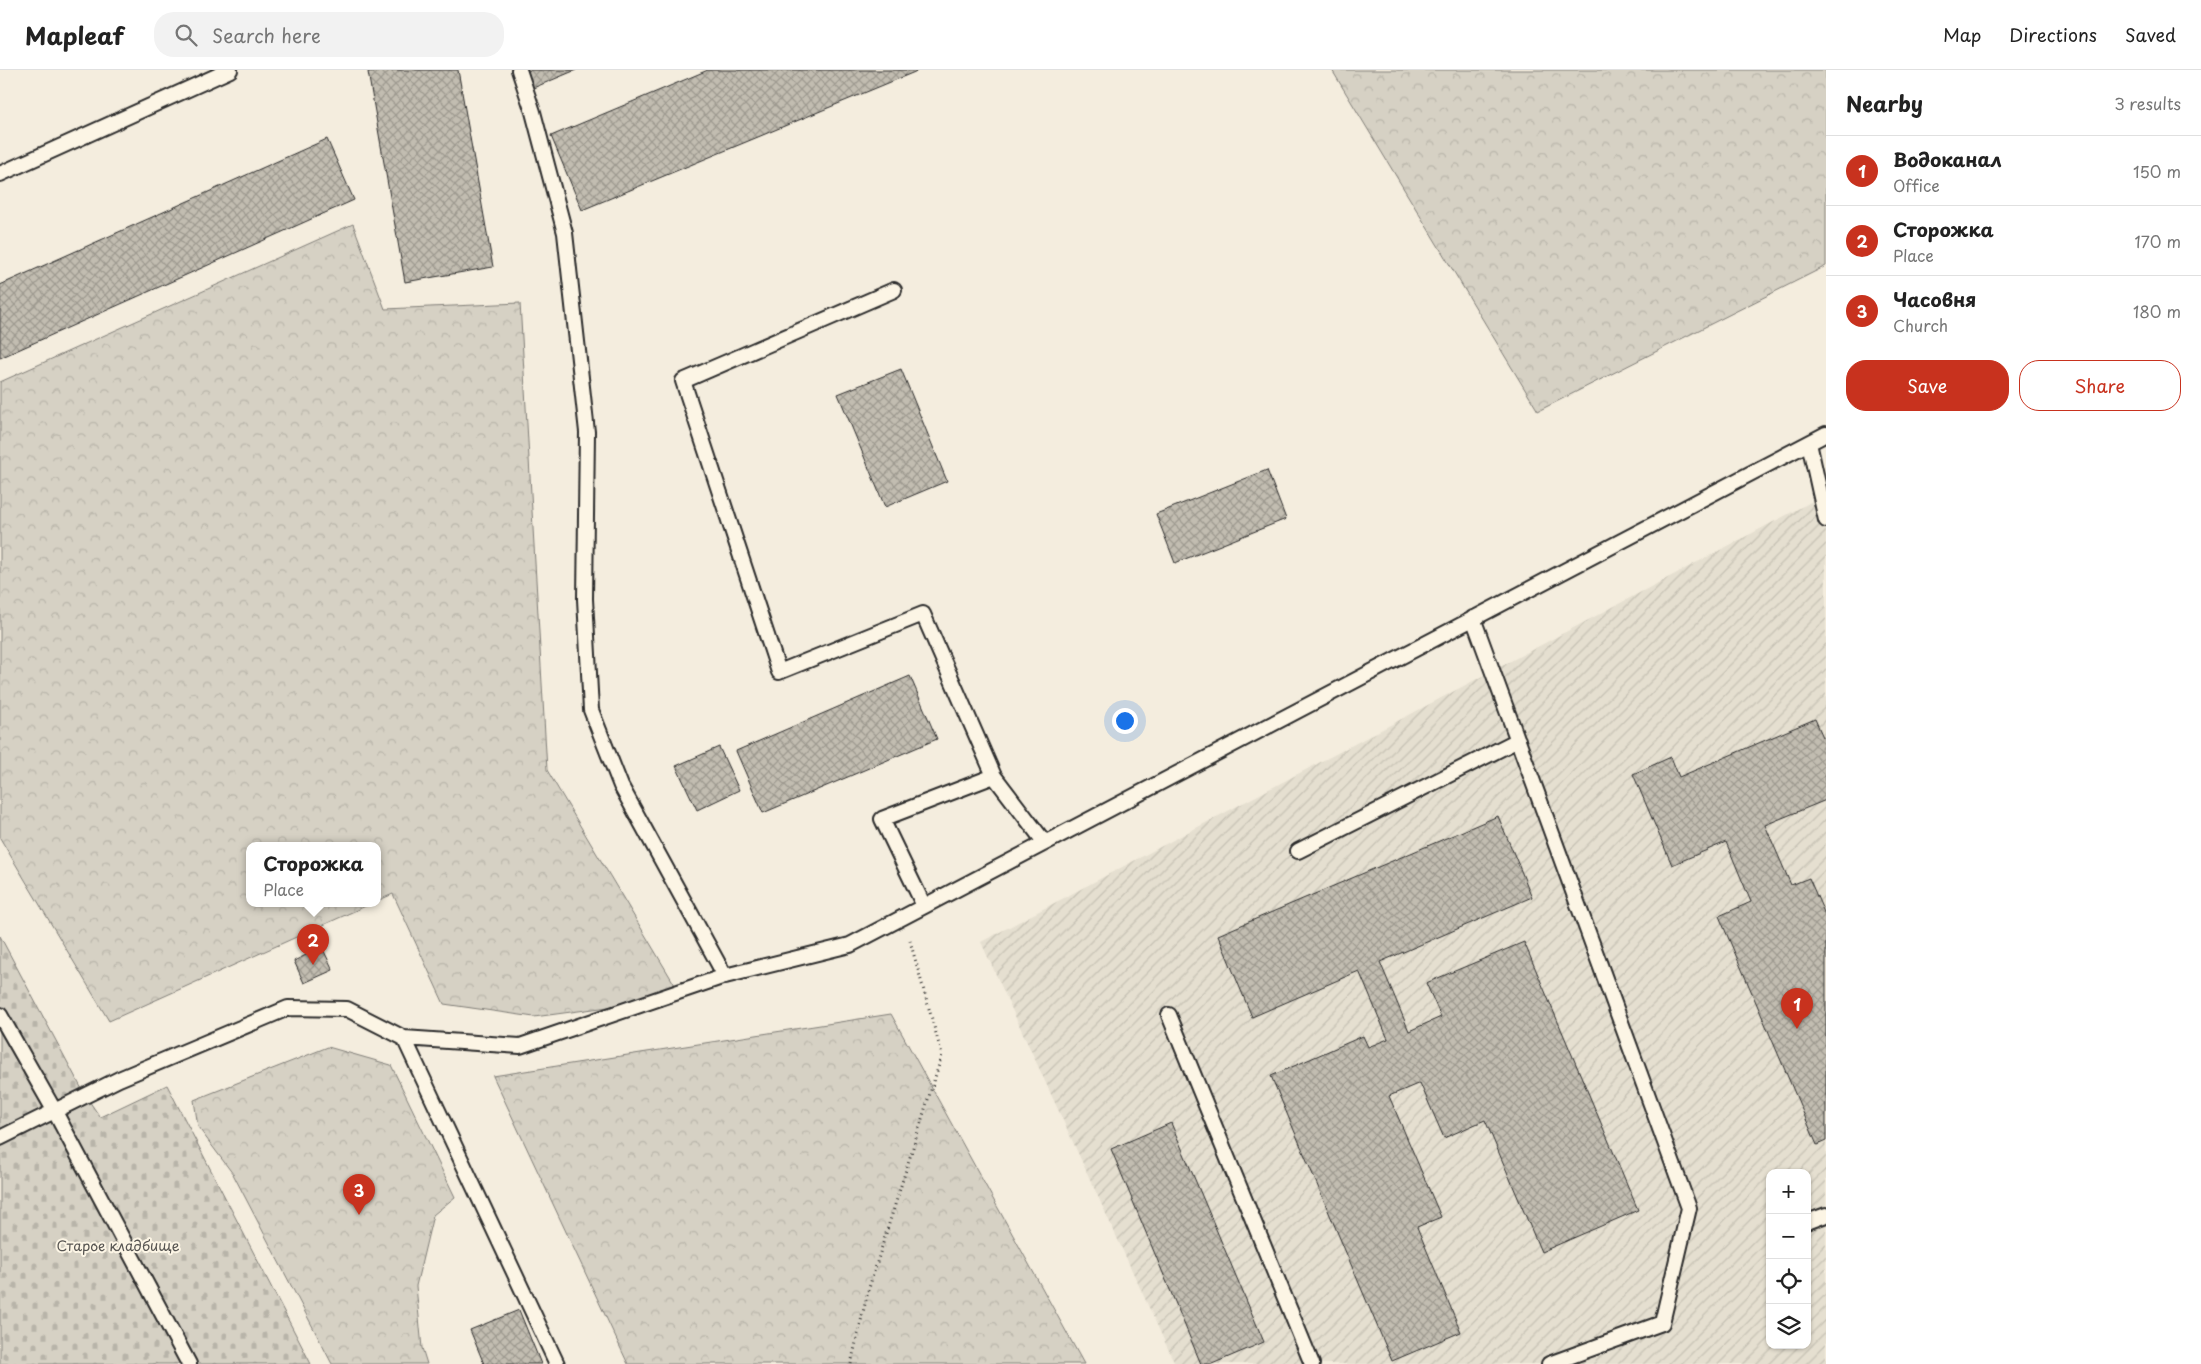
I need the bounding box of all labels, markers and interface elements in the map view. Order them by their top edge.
search box [154,12,504,57]
text: Mapleaf [25,17,124,53]
icon: search [172,21,200,49]
text: Search here [212,21,321,49]
text: Map [1943,21,1981,48]
text: Directions [2009,21,2097,48]
text: Saved [2125,21,2176,48]
text: Nearby [1846,87,1923,119]
text: 3 results [2114,91,2181,115]
text: Водоканал [1893,145,2002,173]
text: 1 [1858,159,1866,183]
text: 150 m [2133,159,2181,183]
text: Office [1893,173,1940,197]
text: Сторожка [1893,215,1994,243]
text: 2 [1856,229,1868,253]
text: 170 m [2135,229,2181,253]
text: Place [1893,243,1934,267]
text: Часовня [1893,285,1976,313]
text: 3 [1857,299,1867,323]
text: 180 m [2133,299,2181,323]
text: Church [1893,313,1948,337]
button: Save [1846,360,2009,411]
button: Share [2019,360,2181,411]
your location [1112,708,1138,734]
popup [246,842,381,907]
text: Сторожка [263,849,364,877]
text: Place [263,877,304,901]
pin: 2 [297,924,329,965]
pin: 1 [1781,988,1813,1029]
map controls [1766,1169,1811,1349]
button: + [1766,1169,1811,1214]
pin: 3 [343,1174,375,1215]
button: − [1766,1214,1811,1259]
park label: Старое кладбище [56,1235,180,1256]
button: locate [1766,1259,1811,1304]
button: layers [1766,1304,1811,1349]

